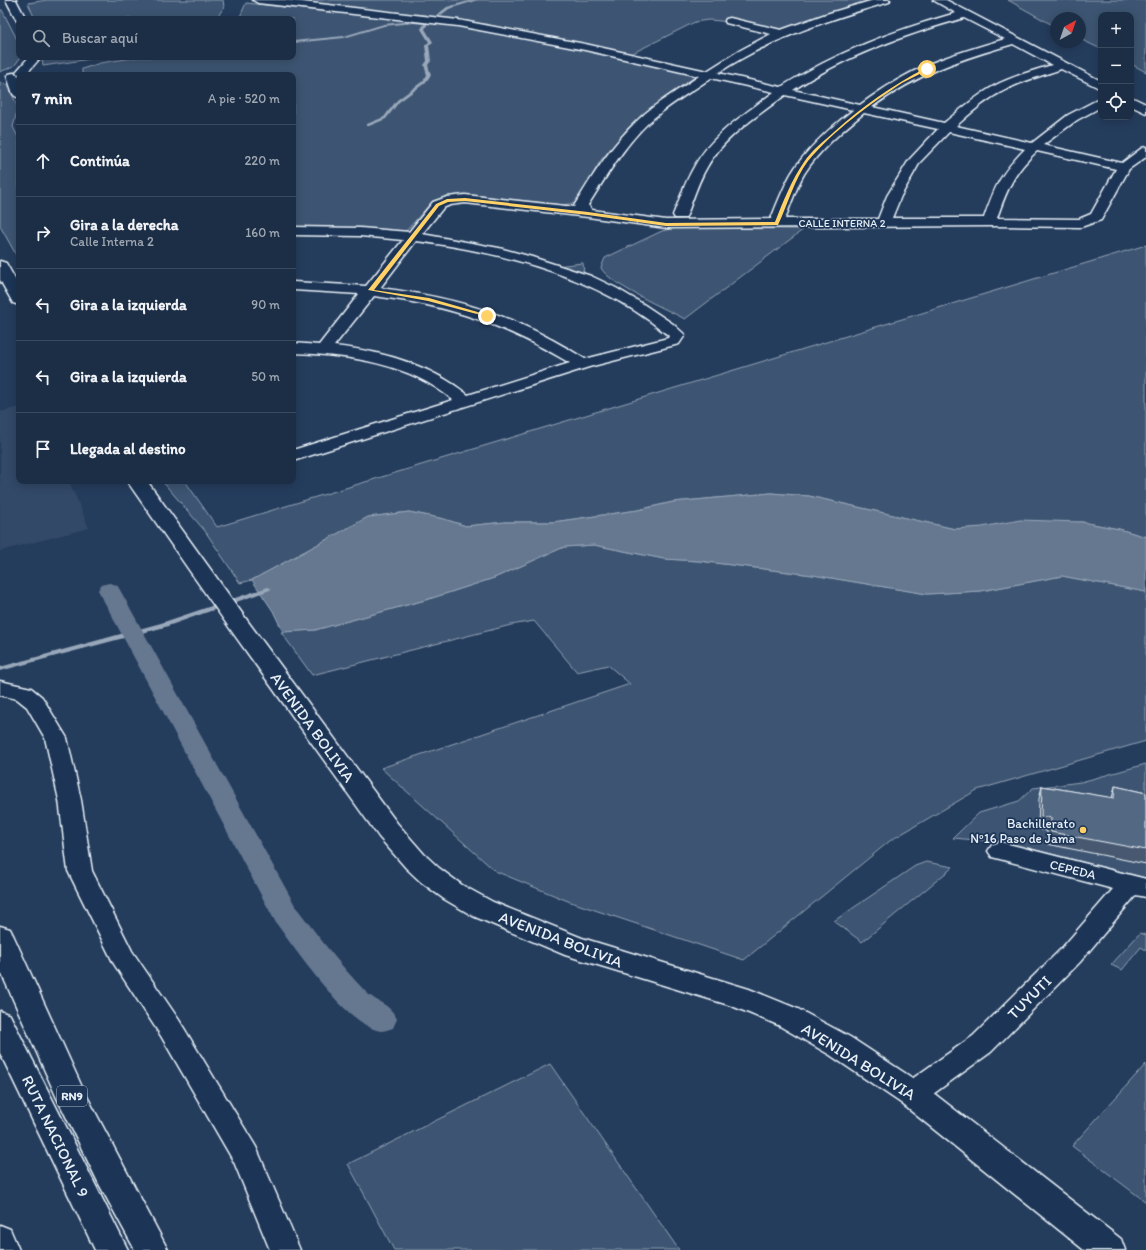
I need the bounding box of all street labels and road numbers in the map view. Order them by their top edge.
street label: CALLE INTERNA 2 [798,217,886,230]
street label: AVENIDA BOLIVIA [266,669,359,786]
street label: CEPEDA [1048,857,1098,883]
street label: AVENIDA BOLIVIA [496,907,625,972]
street label: TUYUTI [1003,971,1055,1023]
street label: AVENIDA BOLIVIA [798,1019,919,1104]
street label: RUTA NACIONAL 9 [18,1072,93,1200]
road number: RN9 [57,1086,87,1106]

